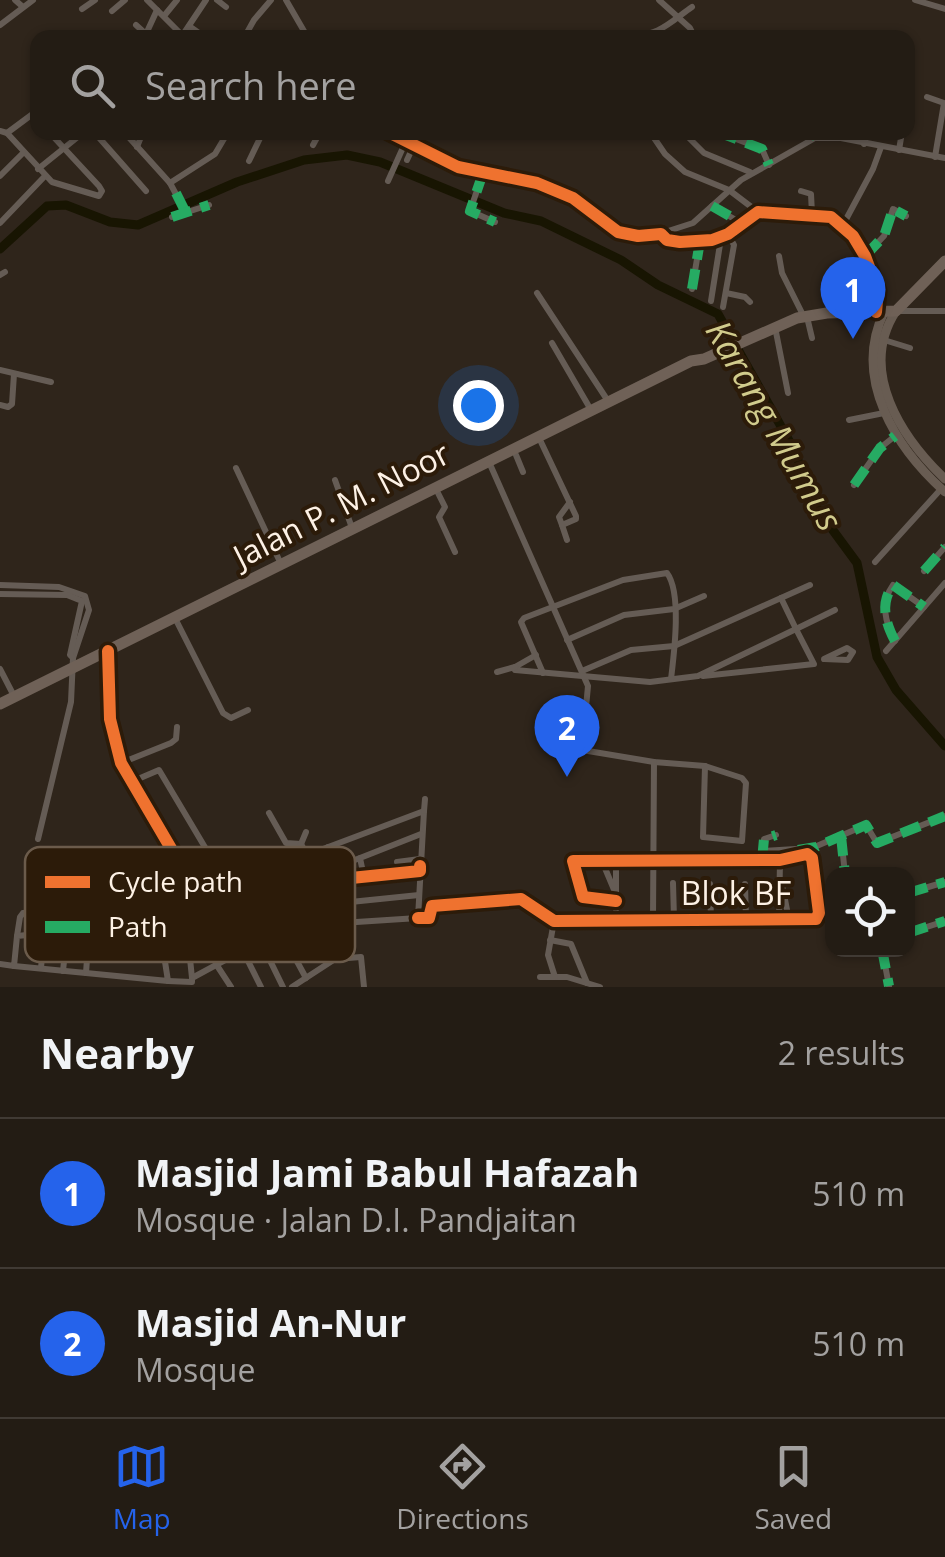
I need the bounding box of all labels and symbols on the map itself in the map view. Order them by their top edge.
pin: 1 [820,256,886,339]
water label: Karang Mumus [696,311,854,539]
your location [453,380,504,431]
street label: Jalan P. M. Noor [223,431,456,578]
pin: 2 [534,694,600,777]
legend [25,847,355,962]
text: Cycle path [108,862,243,900]
street label: Blok BF [681,871,791,914]
text: Path [108,907,168,945]

